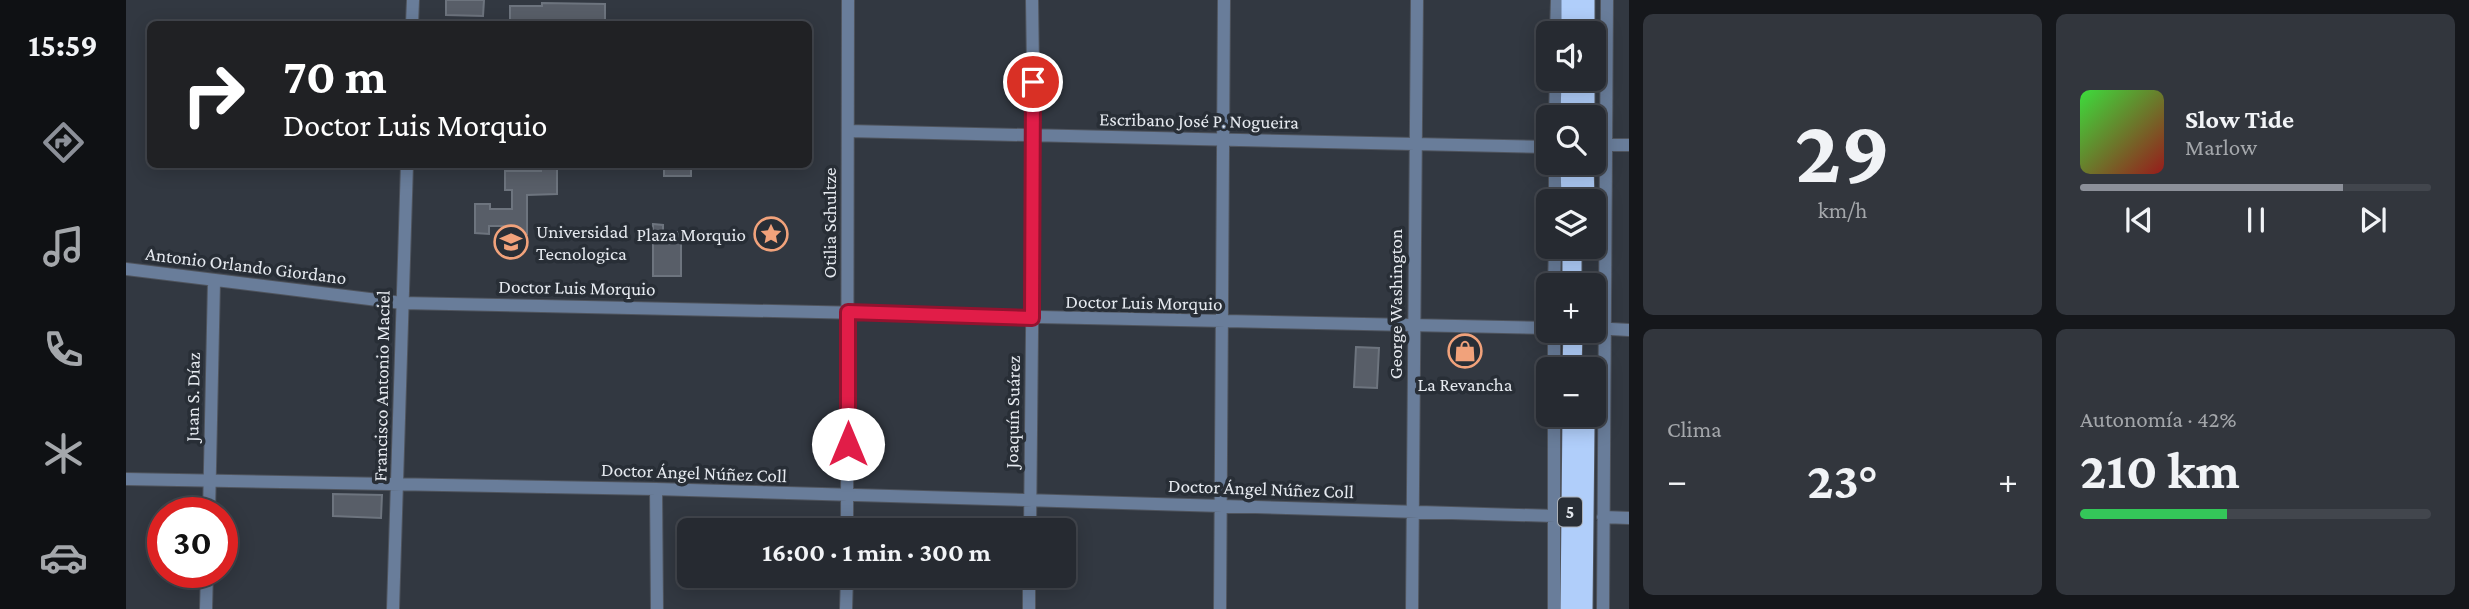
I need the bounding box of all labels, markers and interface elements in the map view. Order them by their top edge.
map controls [1536,21,1606,427]
button: sound [1536,21,1606,91]
text: 15:59 [28,27,98,63]
icon: right [168,49,259,140]
text: 70 m [283,49,387,104]
pin [1003,52,1063,112]
icon: arrive [1014,63,1052,101]
text: 29 [1795,100,1890,202]
button: search [1536,105,1606,175]
text: Slow Tide [2185,105,2294,134]
text: Doctor Luis Morquio [283,107,547,143]
street label: Escribano José P. Nogueira [1099,108,1299,133]
icon: directions [39,118,88,167]
text: Marlow [2185,134,2257,160]
street label: Otilia Schultze [819,168,840,278]
button: layers [1536,189,1606,259]
text: km/h [1818,197,1867,223]
icon: previous [2120,201,2158,239]
icon: pause [2237,201,2275,239]
icon: next [2354,201,2392,239]
place icon: Plaza Morquio [752,215,790,253]
place label: Universidad Tecnologica [536,221,628,264]
icon: music [39,222,88,271]
school or university icon: Universidad Tecnologica [492,223,530,261]
place label: Plaza Morquio [637,224,746,245]
street label: George Washington [1385,229,1406,379]
street label: Antonio Orlando Giordano [144,243,348,288]
button: + [1536,273,1606,343]
street label: Doctor Luis Morquio [498,276,656,299]
street label: Francisco Antonio Maciel [369,290,394,482]
street label: Doctor Luis Morquio [1065,291,1223,314]
icon: phone [39,325,88,374]
shop icon: La Revancha [1446,332,1484,370]
street label: Juan S. Díaz [181,352,204,444]
street label: Joaquín Suárez [1001,355,1024,471]
button: − [1536,357,1606,427]
place label: La Revancha [1418,374,1513,395]
text: Autonomía · 42% [2080,406,2236,432]
position arrow [811,407,885,481]
text: Clima [1667,416,1722,442]
icon: climate [39,429,88,478]
text: 210 km [2080,441,2240,499]
text: 23° [1807,451,1878,509]
street label: Doctor Ángel Núñez Coll [601,459,787,486]
text: − [1667,459,1687,501]
text: + [1998,459,2018,501]
street label: Doctor Ángel Núñez Coll [1168,475,1354,502]
speed limit sign: 30 [147,497,238,588]
road number: 5 [1558,498,1582,526]
icon: car [39,533,88,582]
text: 16:00 · 1 min · 300 m [762,538,991,567]

